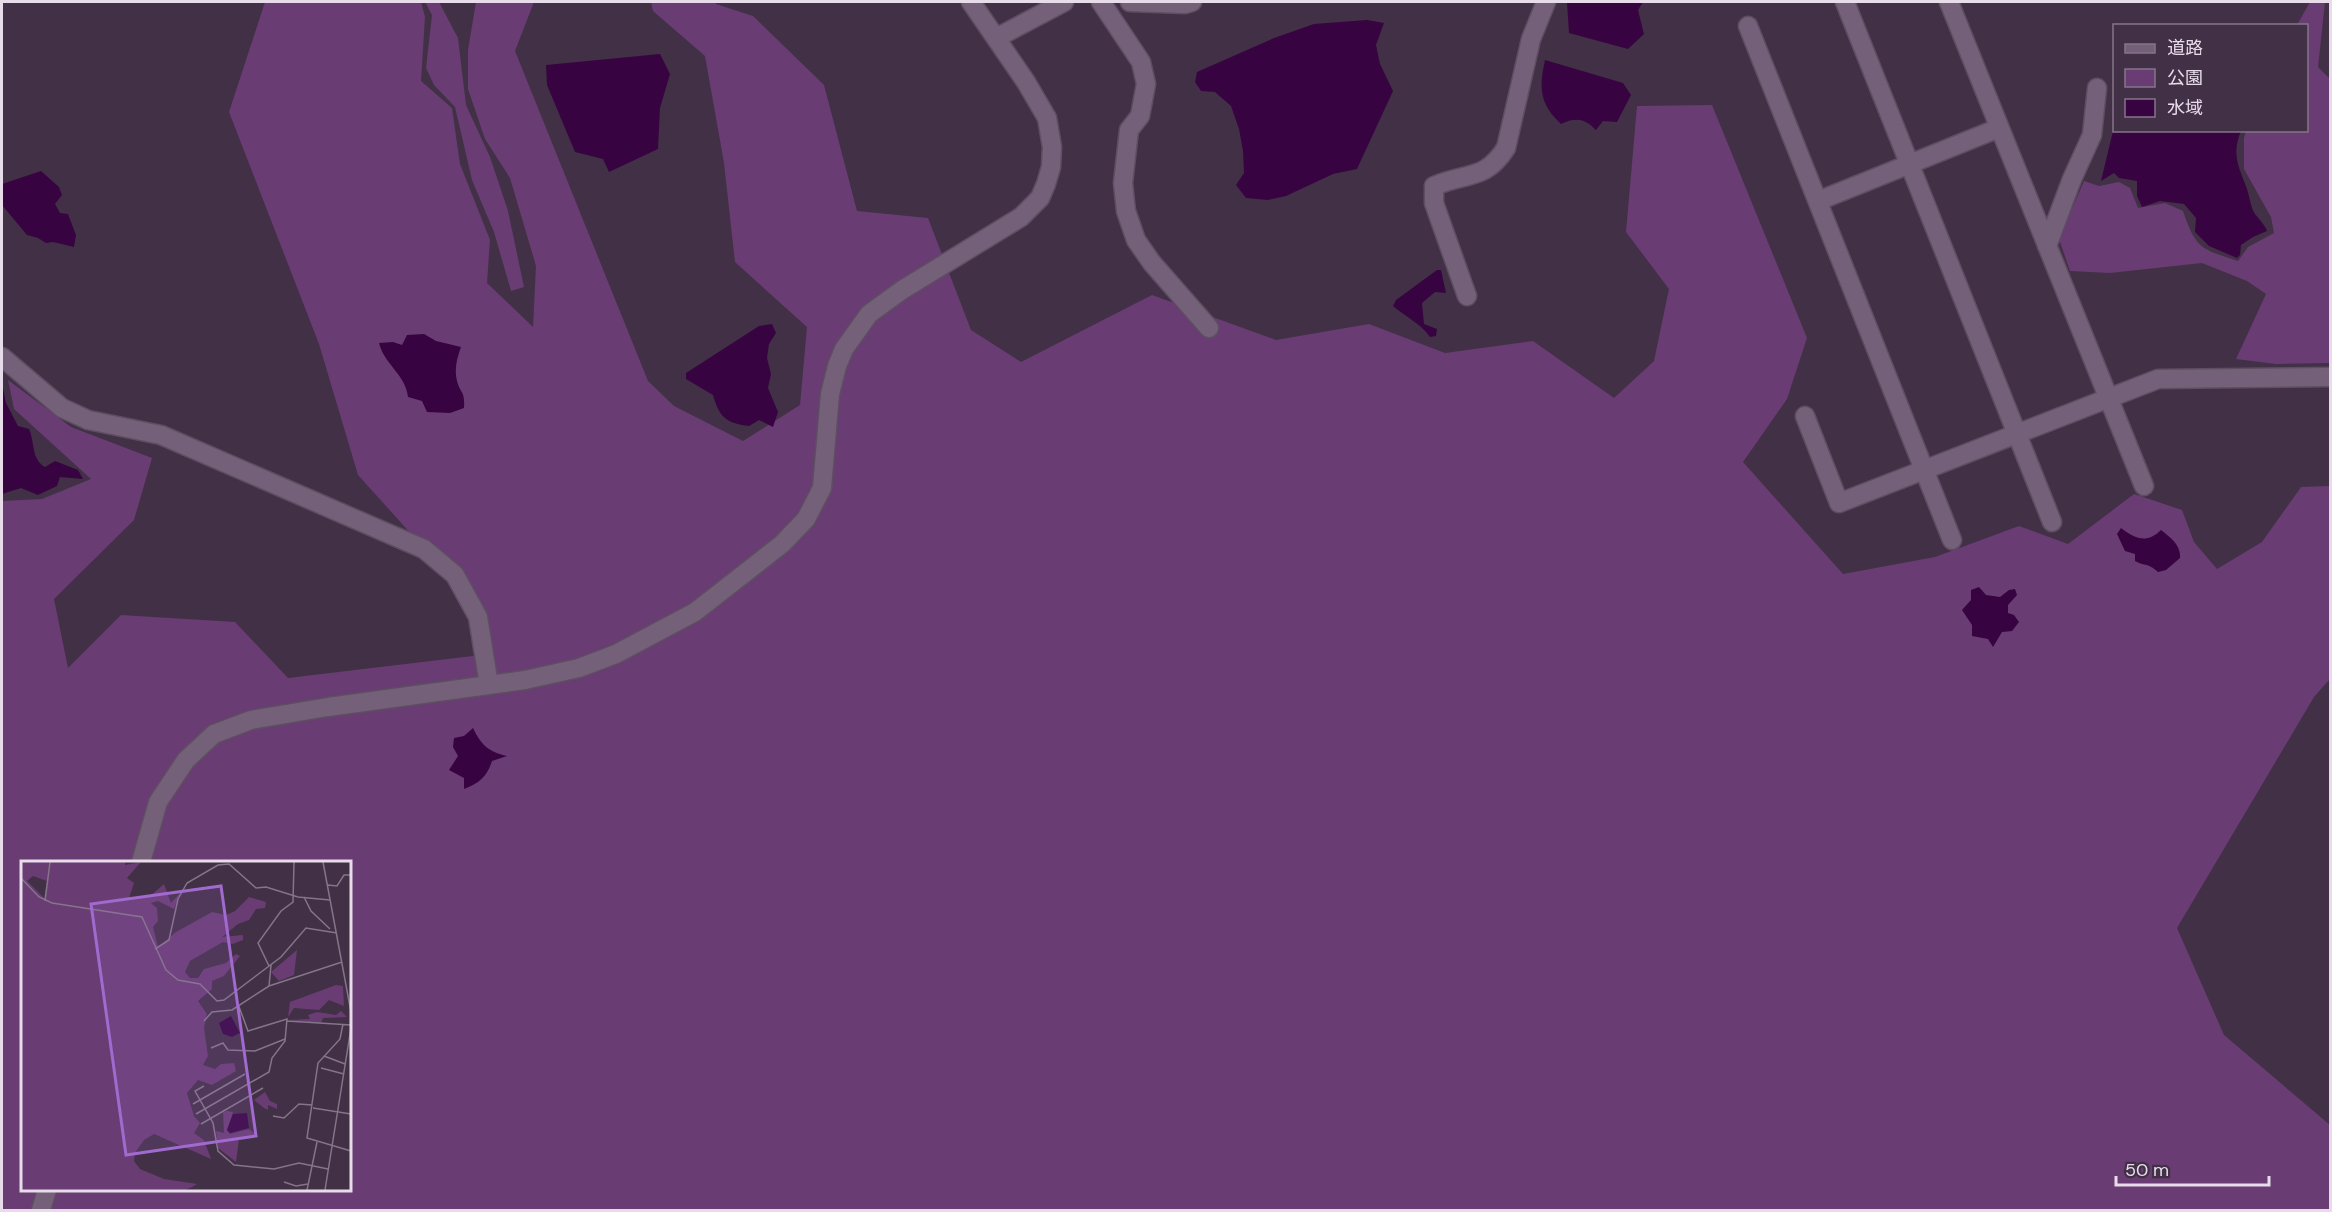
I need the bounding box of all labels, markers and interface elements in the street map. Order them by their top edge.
legend [2113,24,2308,132]
text: 道路 [2167,36,2203,60]
text: 公園 [2167,66,2203,90]
text: 水域 [2167,96,2203,120]
inset map [21,861,351,1191]
scale bar [2116,1149,2269,1187]
text: 50 m [2125,1158,2169,1182]

